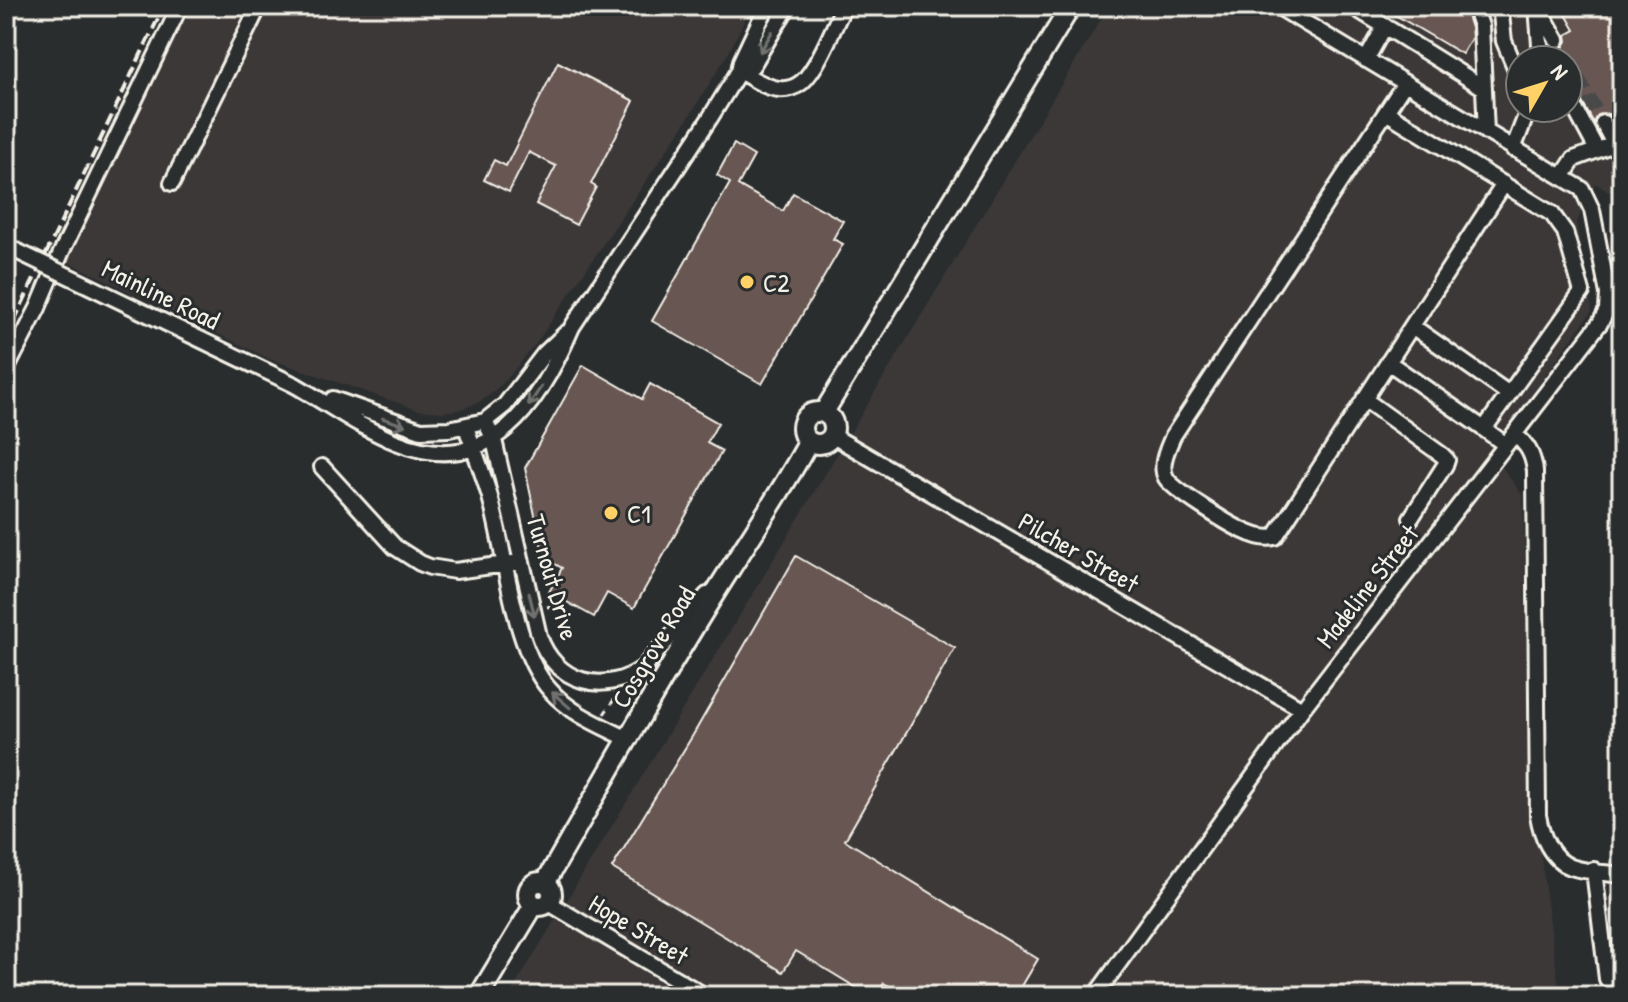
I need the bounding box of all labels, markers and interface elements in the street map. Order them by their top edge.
one-way arrow [758,30,775,52]
north arrow [1504,44,1584,124]
text: N [1544,57,1575,86]
street label: Mainline Road [96,251,226,337]
place label: C2 [763,265,789,300]
marker: C2 [738,273,756,291]
one-way arrow [527,384,543,406]
one-way arrow [382,415,407,430]
place label: C1 [627,496,651,531]
marker: C1 [602,504,620,522]
street label: Pilcher Street [1013,504,1146,601]
street label: Turnout Drive [518,510,588,644]
street label: Madeline Street [1308,516,1427,655]
street label: Cosgrove Road [603,580,703,714]
one-way arrow [525,592,540,618]
one-way arrow [551,691,571,709]
street label: Hope Street [583,886,696,973]

